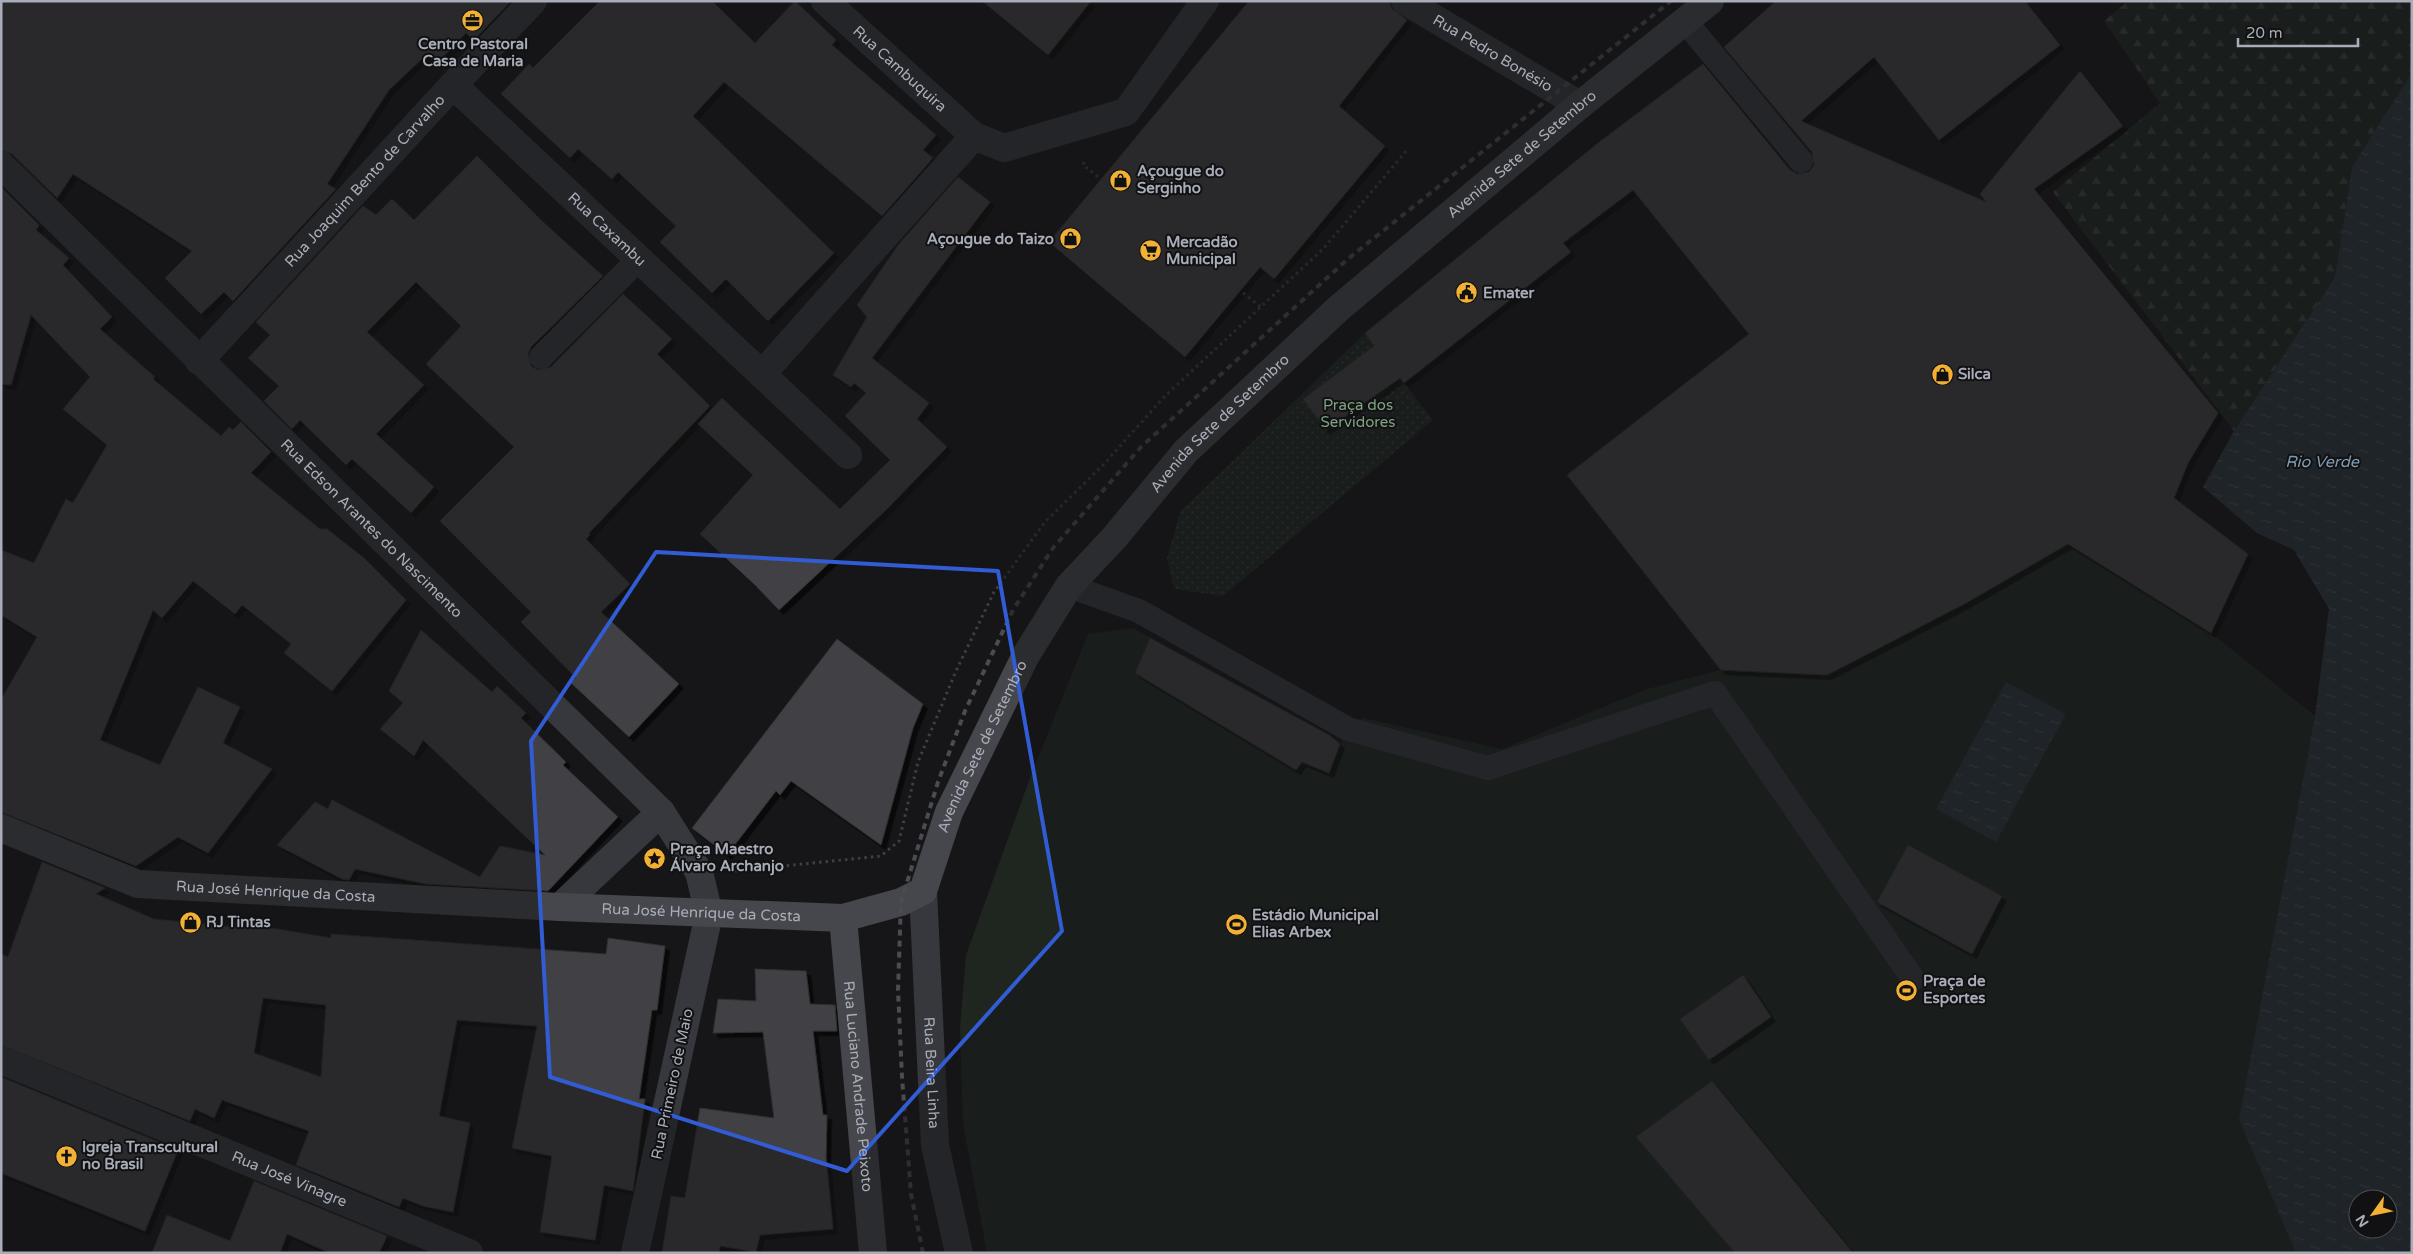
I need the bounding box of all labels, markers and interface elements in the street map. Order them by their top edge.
office icon: Centro Pastoral Casa de Maria [461,9,485,33]
street label: Rua Pedro Bonésio [1430,11,1556,96]
scale bar [2238,15,2358,47]
street label: Rua Cambuquira [849,22,950,116]
text: 20 m [2246,24,2283,42]
place label: Centro Pastoral Casa de Maria [418,35,528,70]
street label: Avenida Sete de Setembro [1444,86,1600,222]
street label: Rua Joaquim Bento de Carvalho [281,91,449,271]
place label: Açougue do Serginho [1137,162,1224,198]
shop icon: Açougue do Serginho [1109,168,1133,192]
street label: Rua Caxambu [564,188,650,270]
shop icon: Açougue do Taizo [1058,227,1082,251]
place label: Açougue do Taizo [927,230,1054,249]
place label: Mercadão Municipal [1166,233,1238,269]
supermarket icon: Mercadão Municipal [1138,239,1162,263]
public building icon: Emater [1455,281,1479,305]
place label: Emater [1483,284,1535,302]
street label: Avenida Sete de Setembro [1146,350,1293,496]
shop icon: Silca [1930,362,1954,386]
place label: Silca [1958,365,1991,383]
park label: Praça dos Servidores [1321,396,1395,431]
street label: Rua Edson Arantes do Nascimento [277,435,466,622]
water label: Rio Verde [2285,452,2360,472]
street label: Avenida Sete de Setembro [934,657,1031,835]
place label: Praça Maestro Álvaro Archanjo [670,840,784,876]
place icon: Praça Maestro Álvaro Archanjo [642,846,666,870]
street label: Rua José Henrique da Costa [176,877,376,906]
street label: Rua José Henrique da Costa [601,900,801,925]
place label: Estádio Municipal Elias Arbex [1252,906,1379,941]
shop icon: RJ Tintas [178,910,202,934]
sports icon: Estádio Municipal Elias Arbex [1224,912,1248,936]
place label: RJ Tintas [206,913,271,931]
place label: Praça de Esportes [1923,972,1986,1008]
sports icon: Praça de Esportes [1895,978,1919,1002]
street label: Rua Luciano Andrade Peixoto [840,980,876,1193]
street label: Rua Primeiro de Maio [647,1007,697,1161]
street label: Rua Beira Linha [920,1016,943,1129]
place label: Igreja Transcultural no Brasil [82,1138,218,1173]
church icon: Igreja Transcultural no Brasil [54,1144,78,1168]
street label: Rua José Vinagre [229,1147,350,1211]
north arrow [2348,1189,2398,1239]
text: N [2352,1211,2373,1230]

